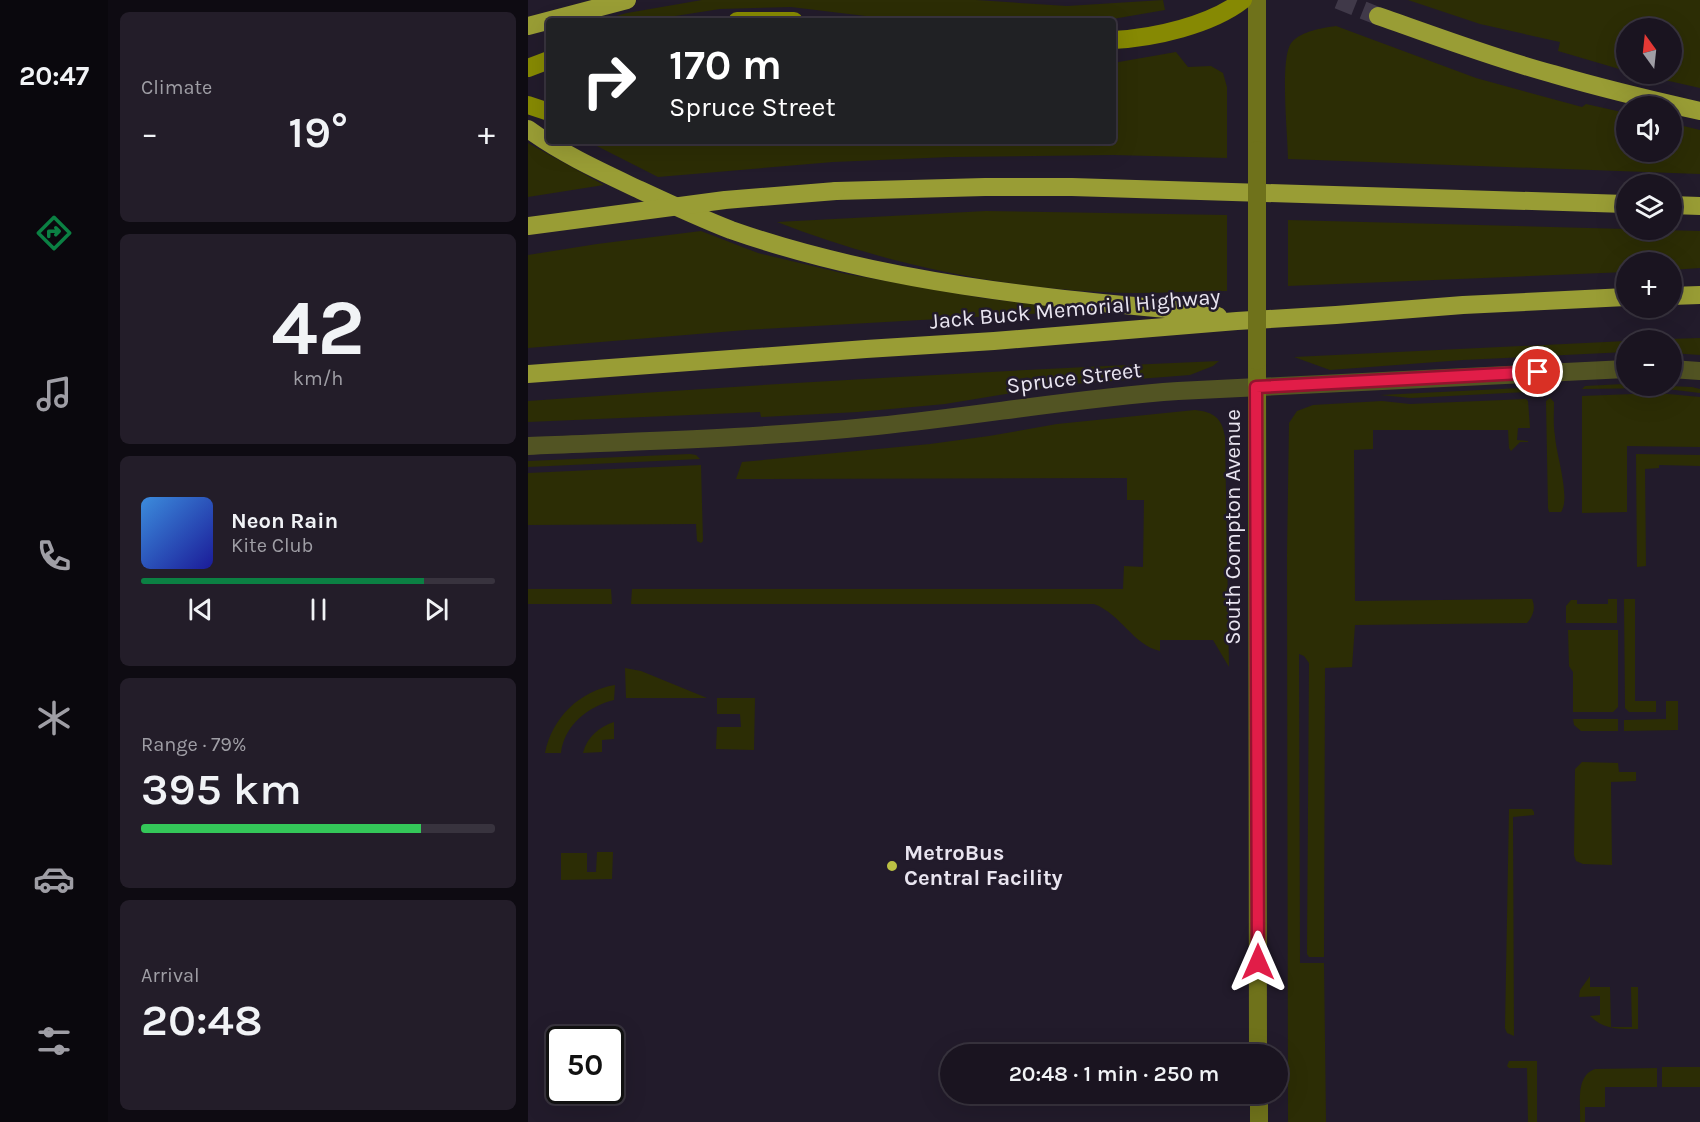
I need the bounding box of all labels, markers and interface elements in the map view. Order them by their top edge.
north arrow [1616,18,1682,84]
map controls [1616,18,1682,396]
text: 170 m [669,40,782,90]
icon: right [570,42,648,120]
text: 20:47 [19,60,89,92]
text: Climate [141,76,212,99]
text: Spruce Street [669,91,836,123]
button: sound [1616,96,1682,162]
text: 19° [288,106,348,158]
text: − [141,114,158,152]
text: + [478,114,495,152]
button: layers [1616,174,1682,240]
icon: directions [33,212,75,254]
button: + [1616,252,1682,318]
text: 42 [271,282,365,374]
street label: Jack Buck Memorial Highway [929,283,1221,335]
button: − [1616,330,1682,396]
pin [1512,346,1563,397]
icon: arrive [1521,355,1554,388]
street label: Spruce Street [1005,357,1143,399]
text: km/h [293,367,343,390]
icon: music [33,373,75,415]
street label: South Compton Avenue [1220,409,1246,645]
text: Neon Rain [231,508,338,534]
text: Kite Club [231,534,313,557]
icon: phone [33,535,75,577]
icon: previous [184,593,217,626]
icon: pause [302,593,335,626]
icon: next [420,593,453,626]
icon: climate [33,697,75,739]
text: Range · 79% [141,733,246,756]
text: 395 km [141,763,302,815]
place label: MetroBus Central Facility [904,840,1063,891]
icon: car [33,858,75,900]
marker: MetroBus Central Facility [885,859,899,873]
position arrow [1226,930,1290,994]
text: Arrival [141,964,200,987]
text: 20:48 [141,994,263,1046]
icon: filters [33,1020,75,1062]
speed limit sign: 50 [546,1026,624,1104]
text: 20:48 · 1 min · 250 m [1009,1061,1219,1087]

